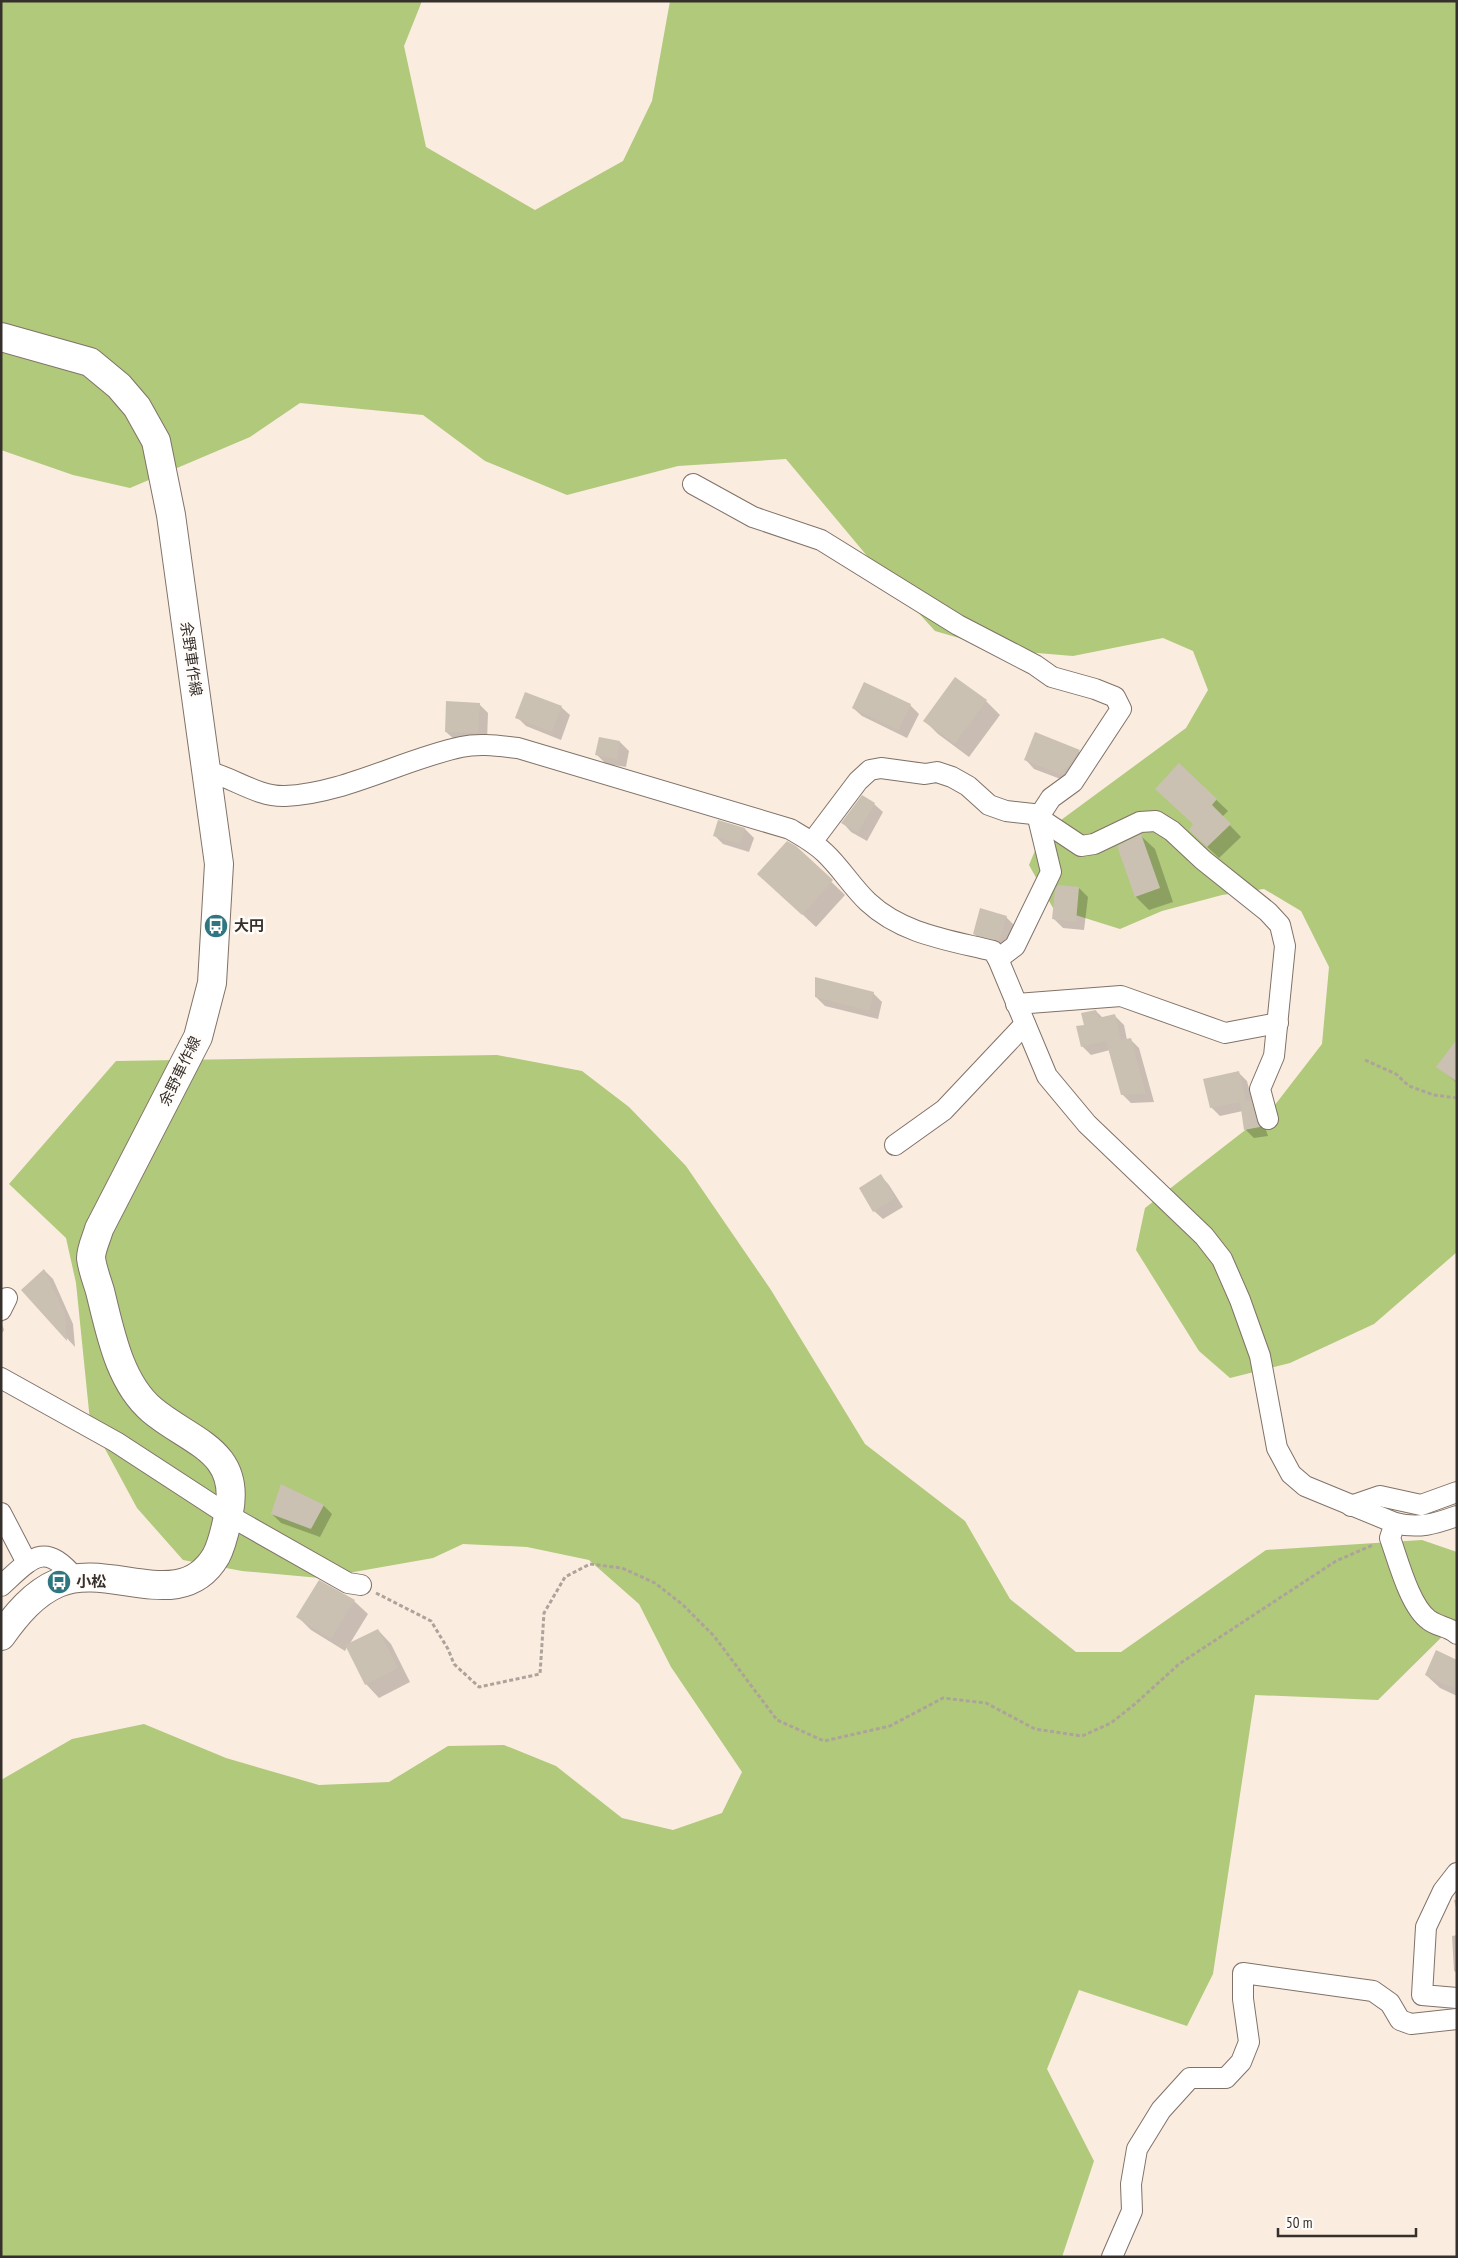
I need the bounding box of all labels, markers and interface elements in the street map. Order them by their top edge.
street label: 余野車作線 [177,620,206,697]
bus stop icon: 大円 [203,913,229,939]
place label: 大円 [234,916,264,935]
street label: 余野車作線 [155,1033,205,1109]
bus stop icon: 小松 [46,1569,72,1595]
place label: 小松 [76,1572,106,1591]
scale bar [1278,2206,1416,2238]
text: 50 m [1286,2213,1312,2232]

